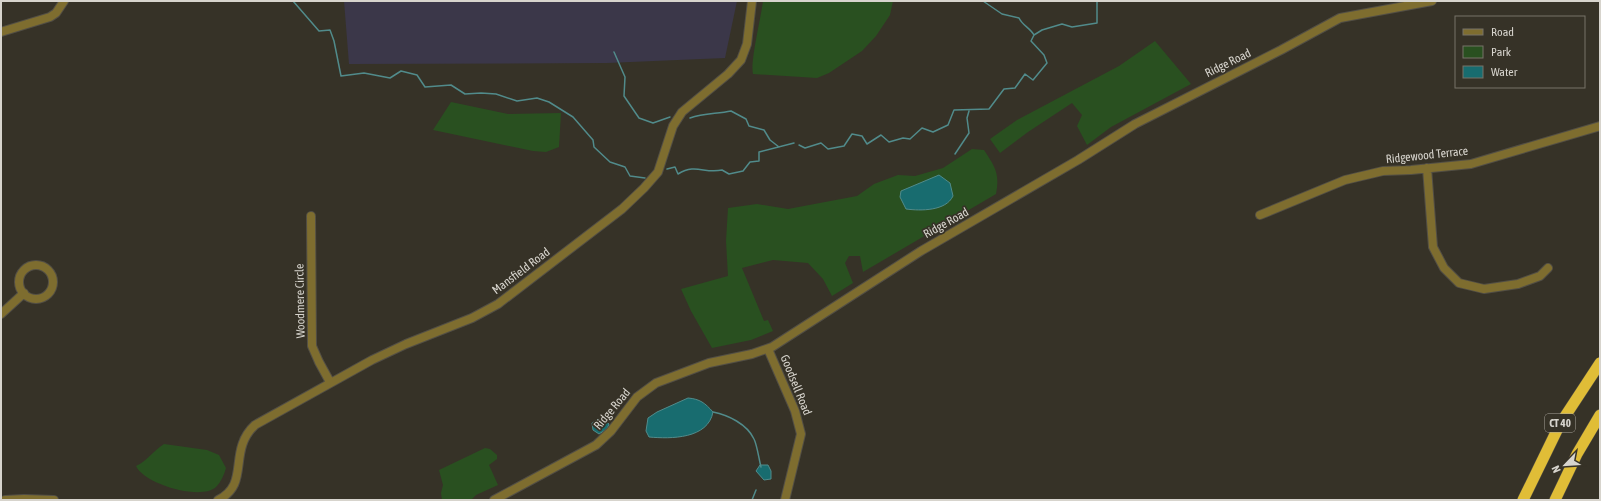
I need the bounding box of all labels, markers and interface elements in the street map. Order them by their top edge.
legend [1455,16,1585,88]
text: Road [1491,25,1514,39]
text: Park [1491,45,1512,59]
street label: Ridge Road [1203,46,1253,80]
text: Water [1491,65,1518,79]
street label: Ridgewood Terrace [1385,144,1469,166]
street label: Ridge Road [921,205,971,241]
street label: Mansfield Road [489,245,553,297]
street label: Woodmere Circle [292,264,308,338]
street label: Goodsell Road [778,353,814,417]
street label: Ridge Road [591,386,633,432]
road number: CT 40 [1545,414,1575,432]
north arrow [1545,445,1585,485]
text: N [1549,464,1563,475]

